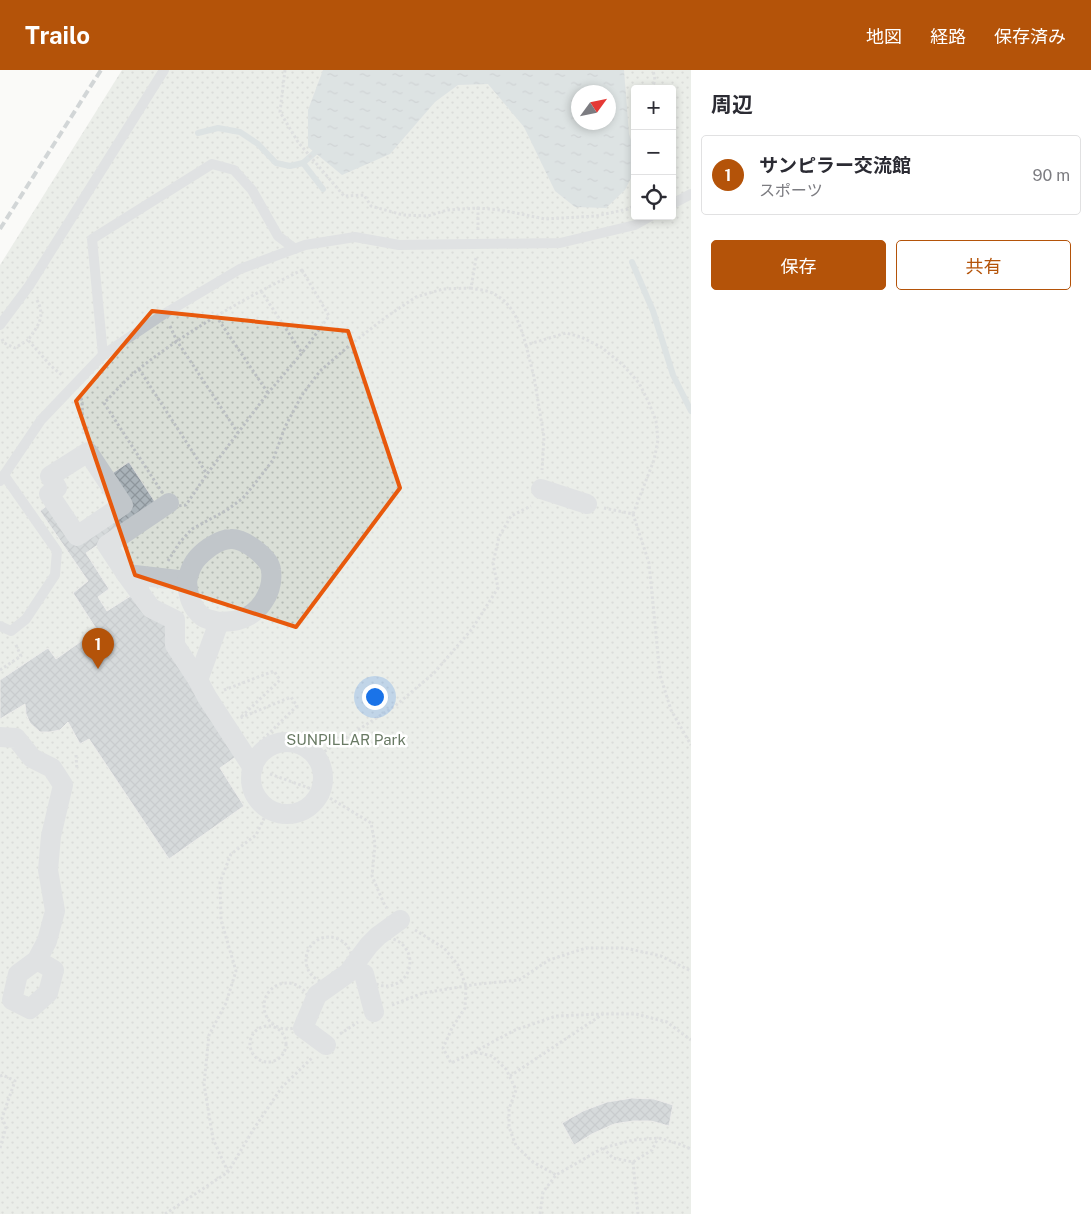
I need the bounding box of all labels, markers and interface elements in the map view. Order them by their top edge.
text: Trailo [25,21,90,49]
text: 地図 [866,26,902,47]
text: 経路 [930,26,966,47]
text: 保存済み [994,26,1066,47]
north arrow [571,85,616,130]
map controls [631,85,676,220]
button: + [631,85,676,130]
text: 周辺 [711,92,753,117]
button: − [631,130,676,175]
text: サンピラー交流館 [759,154,911,176]
text: 1 [725,166,731,185]
text: 90 m [1033,166,1070,185]
button: locate [631,175,676,220]
text: スポーツ [759,181,823,200]
button: 保存 [711,240,886,290]
button: 共有 [896,240,1071,290]
pin: 1 [82,628,114,669]
your location [362,684,388,710]
park label: SUNPILLAR Park [286,731,406,748]

